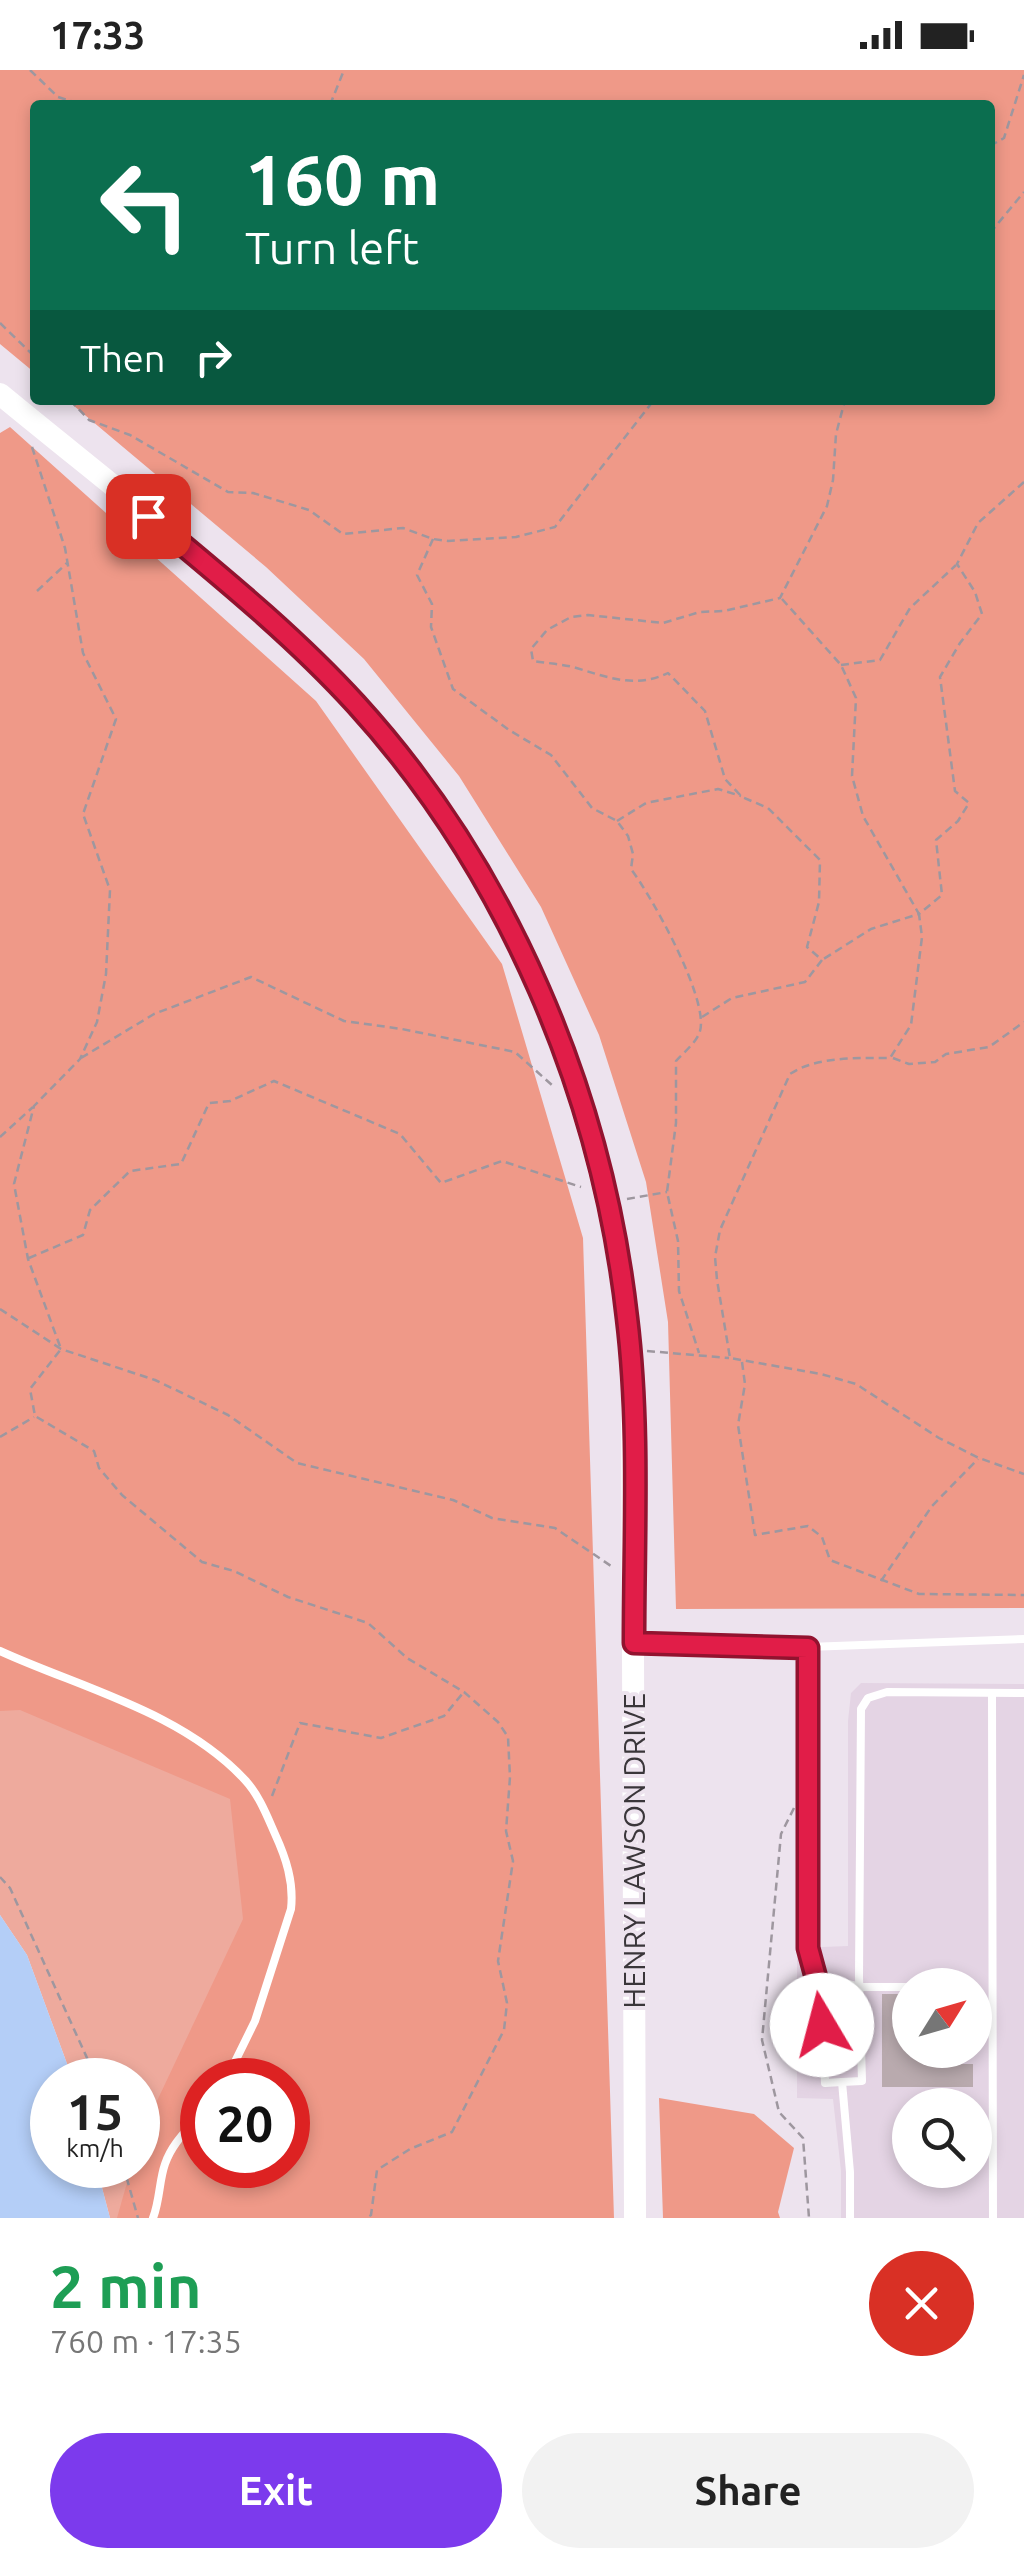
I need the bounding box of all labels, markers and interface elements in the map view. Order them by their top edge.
text: 17:33 [50,14,145,56]
icon: left [80,140,210,270]
text: 160 m [245,140,440,218]
text: Turn left [245,222,419,273]
icon: right [186,330,241,385]
text: Then [80,337,166,379]
pin [106,474,191,559]
icon: arrive [121,489,176,544]
street label: HENRY LAWSON DRIVE [617,1693,651,2009]
north arrow [892,1968,992,2068]
map controls [892,1968,992,2188]
position arrow [770,1973,874,2077]
speed limit sign: 20 [180,2058,310,2188]
text: 15 [67,2083,123,2139]
button: search [892,2088,992,2188]
text: km/h [66,2134,124,2162]
button: close [869,2251,974,2356]
text: 2 min [50,2252,202,2319]
text: 760 m · 17:35 [50,2323,242,2359]
button: Exit [50,2433,502,2548]
button: Share [522,2433,974,2548]

